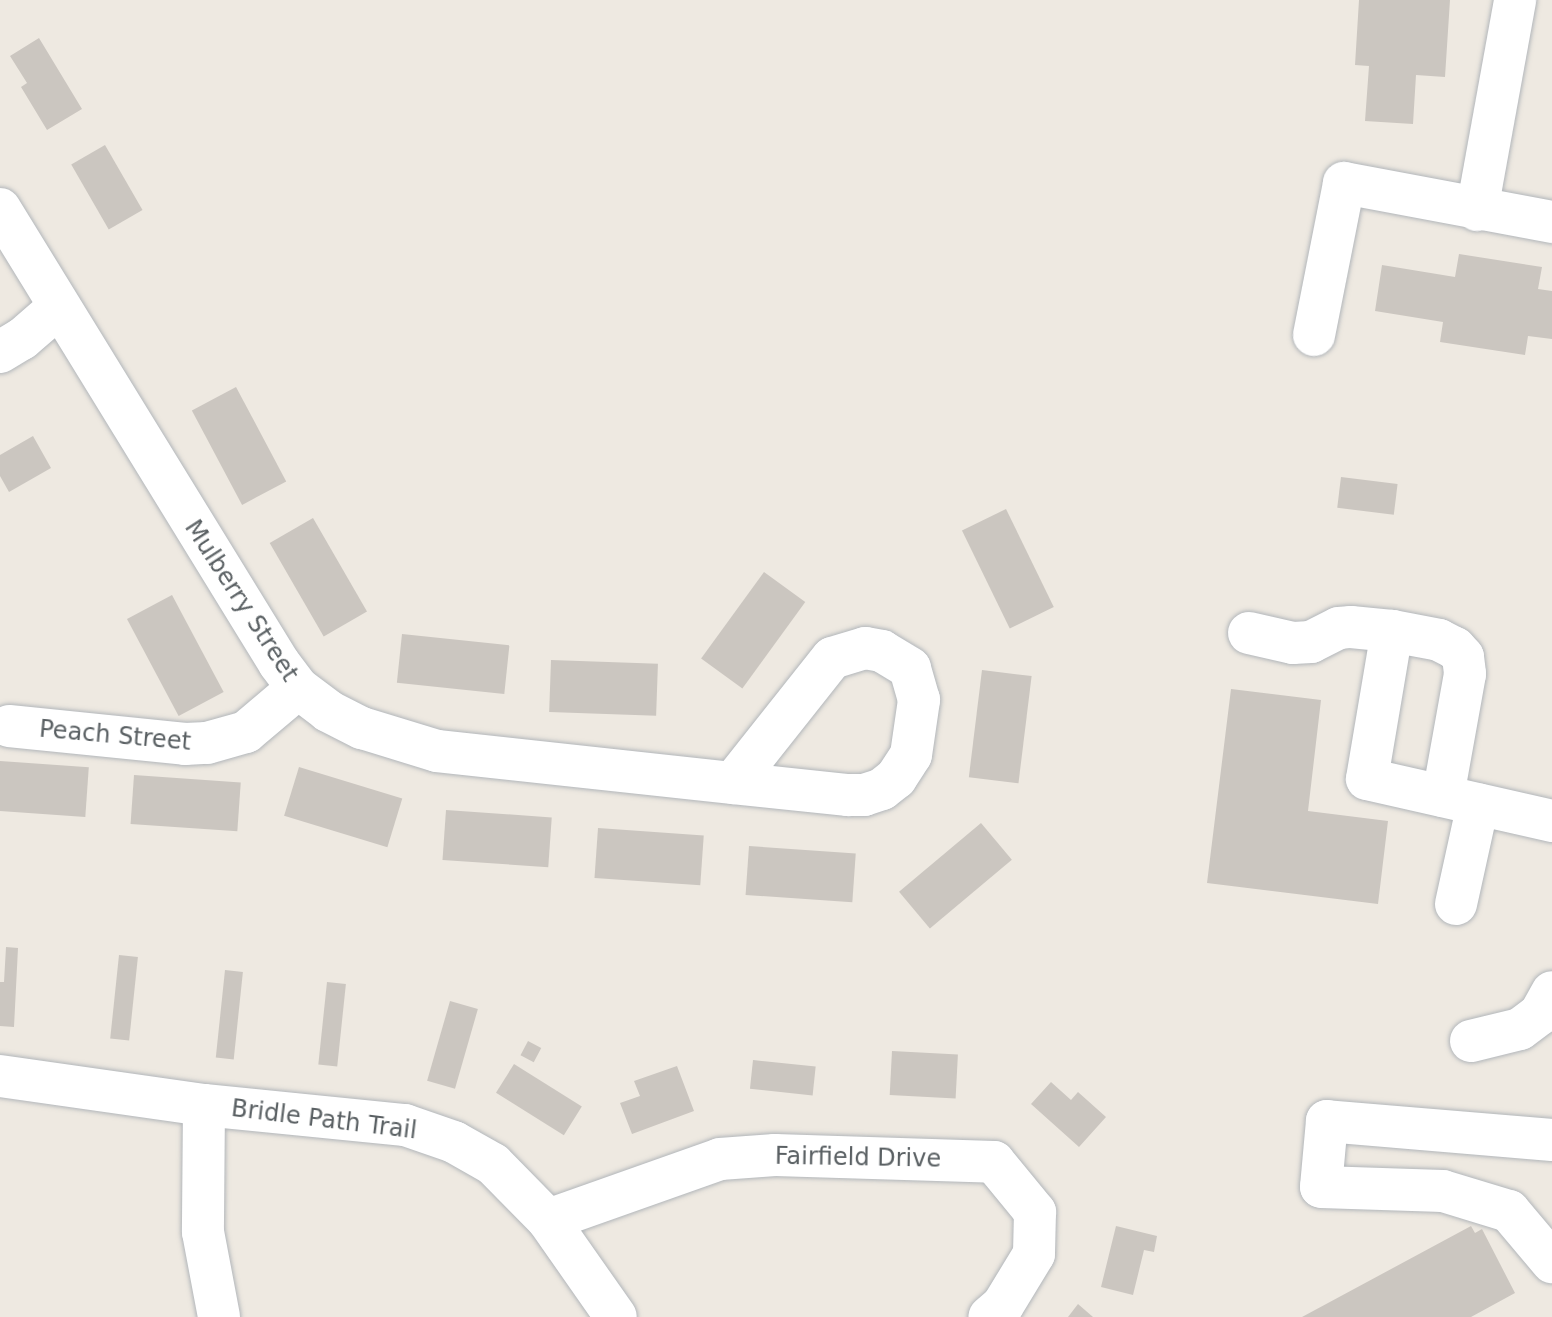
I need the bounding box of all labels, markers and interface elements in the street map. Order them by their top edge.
street label: Mulberry Street [178,515,304,687]
street label: Peach Street [38,715,192,757]
street label: Bridle Path Trail [230,1094,418,1146]
street label: Fairfield Drive [775,1142,941,1174]

